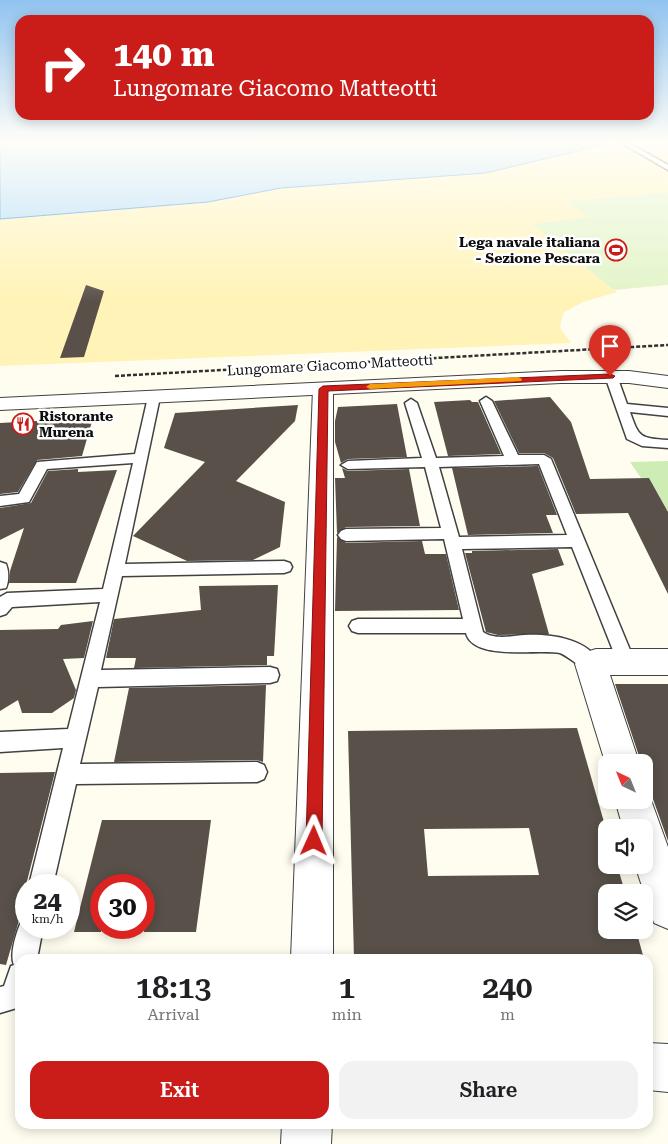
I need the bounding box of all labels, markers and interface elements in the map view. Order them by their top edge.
text: 140 m [113,34,214,75]
icon: right [30,35,95,100]
text: Lungomare Giacomo Matteotti [113,76,437,101]
place label: Lega navale italiana - Sezione Pescara [459,234,601,266]
sports icon: Lega navale italiana - Sezione Pescara [604,238,628,262]
pin [589,325,631,376]
icon: arrive [596,332,624,360]
street label: Lungomare Giacomo Matteotti [227,352,434,378]
place label: Ristorante Murena [39,408,113,440]
restaurant icon: Ristorante Murena [11,412,35,436]
north arrow [598,754,652,809]
map controls [598,754,653,939]
position arrow [287,814,339,866]
button: sound [598,819,653,874]
speed limit sign: 30 [90,874,155,939]
button: layers [598,884,653,939]
text: 24 [33,886,62,915]
text: km/h [31,912,64,926]
text: 18:13 [135,970,211,1005]
text: 1 [338,970,355,1005]
text: 240 [482,970,533,1005]
text: Arrival [147,1005,199,1024]
text: min [332,1005,362,1024]
text: m [500,1005,515,1024]
button: Exit [30,1061,329,1119]
button: Share [339,1061,638,1119]

